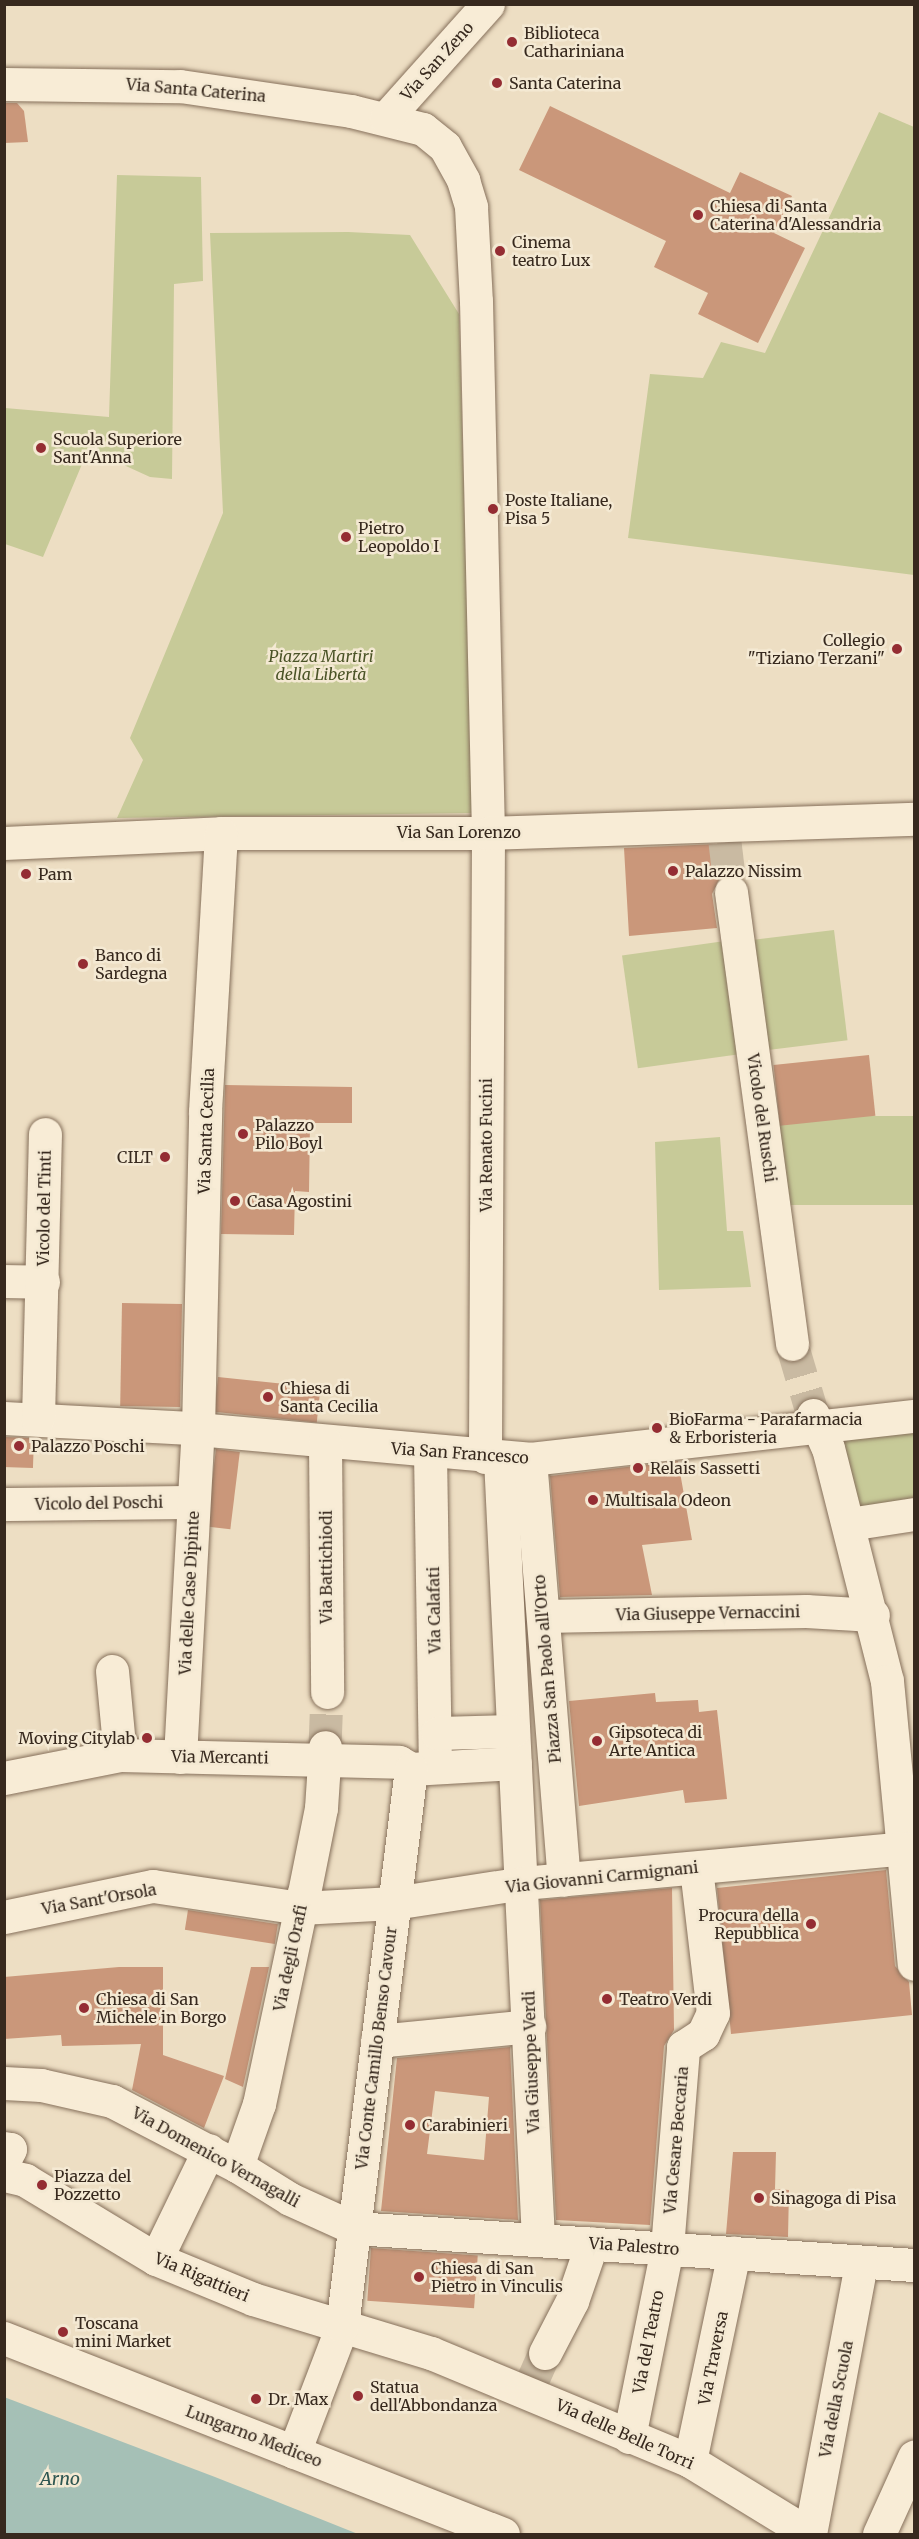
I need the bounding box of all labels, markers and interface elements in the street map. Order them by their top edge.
street label: Via San Zeno [397,18,477,104]
place label: Biblioteca Cathariniana [524,23,624,61]
marker: Biblioteca Cathariniana [505,35,519,49]
place label: Santa Caterina [509,73,621,93]
street label: Via Santa Caterina [125,74,267,106]
marker: Santa Caterina [490,76,504,90]
place label: Chiesa di Santa Caterina d'Alessandria [710,196,881,234]
marker: Chiesa di Santa Caterina d'Alessandria [691,208,705,222]
place label: Cinema teatro Lux [512,232,590,270]
marker: Cinema teatro Lux [493,244,507,258]
place label: Scuola Superiore Sant'Anna [53,429,182,467]
marker: Scuola Superiore Sant'Anna [34,441,48,455]
place label: Poste Italiane, Pisa 5 [505,490,612,528]
marker: Poste Italiane, Pisa 5 [486,502,500,516]
place label: Pietro Leopoldo I [358,518,439,556]
marker: Pietro Leopoldo I [339,530,353,544]
place label: Collegio "Tiziano Terzani" [748,630,885,668]
marker: Collegio "Tiziano Terzani" [890,642,904,656]
park label: Piazza Martiri della Libertà [269,646,373,684]
street label: Via San Lorenzo [397,822,521,842]
place label: Palazzo Nissim [685,861,802,881]
place label: Pam [38,864,72,884]
marker: Palazzo Nissim [666,864,680,878]
marker: Pam [19,867,33,881]
place label: Banco di Sardegna [95,945,167,983]
marker: Banco di Sardegna [76,957,90,971]
street label: Vicolo del Ruschi [743,1052,781,1184]
street label: Via Santa Cecilia [194,1068,218,1194]
street label: Via Renato Fucini [476,1078,496,1212]
place label: Palazzo Pilo Boyl [255,1115,323,1153]
marker: Palazzo Pilo Boyl [236,1127,250,1141]
place label: CILT [117,1147,153,1167]
street label: Vicolo del Tinti [33,1150,55,1266]
marker: CILT [158,1150,172,1164]
place label: Casa Agostini [247,1191,352,1211]
marker: Casa Agostini [228,1194,242,1208]
place label: Chiesa di Santa Cecilia [280,1378,378,1416]
marker: Chiesa di Santa Cecilia [261,1390,275,1404]
place label: BioFarma - Parafarmacia & Erboristeria [669,1409,862,1447]
marker: BioFarma - Parafarmacia & Erboristeria [650,1421,664,1435]
place label: Palazzo Poschi [31,1436,145,1456]
marker: Palazzo Poschi [12,1439,26,1453]
street label: Via San Francesco [391,1439,529,1467]
place label: Relais Sassetti [650,1458,760,1478]
marker: Relais Sassetti [631,1461,645,1475]
place label: Multisala Odeon [605,1490,731,1510]
street label: Vicolo del Poschi [35,1492,163,1514]
marker: Multisala Odeon [586,1493,600,1507]
street label: Via Battichiodi [316,1510,336,1624]
street label: Via delle Case Dipinte [175,1511,203,1675]
street label: Via Calafati [424,1566,444,1654]
street label: Piazza San Paolo all'Orto [529,1574,565,1764]
street label: Via Giuseppe Vernaccini [616,1602,800,1624]
place label: Gipsoteca di Arte Antica [609,1722,702,1760]
place label: Moving Citylab [18,1728,135,1748]
marker: Moving Citylab [140,1731,154,1745]
marker: Gipsoteca di Arte Antica [590,1734,604,1748]
street label: Via Mercanti [171,1747,269,1767]
street label: Via Giovanni Carmignani [505,1857,699,1897]
street label: Via Sant'Orsola [40,1879,158,1919]
street label: Via degli Orafi [269,1903,311,2013]
place label: Procura della Repubblica [698,1905,799,1943]
marker: Procura della Repubblica [804,1917,818,1931]
street label: Via Conte Camillo Benso Cavour [352,1925,400,2171]
place label: Chiesa di San Michele in Borgo [96,1989,226,2027]
place label: Teatro Verdi [619,1989,712,2009]
street label: Via Giuseppe Verdi [519,1990,543,2134]
marker: Teatro Verdi [600,1992,614,2006]
marker: Chiesa di San Michele in Borgo [77,2001,91,2015]
street label: Via Cesare Beccaria [660,2066,692,2214]
street label: Via Domenico Vernagalli [129,2103,303,2211]
place label: Carabinieri [422,2115,508,2135]
marker: Carabinieri [403,2118,417,2132]
place label: Piazza del Pozzetto [54,2166,131,2204]
marker: Piazza del Pozzetto [35,2178,49,2192]
place label: Sinagoga di Pisa [771,2188,896,2208]
marker: Sinagoga di Pisa [752,2191,766,2205]
street label: Via Palestro [588,2233,680,2259]
street label: Via Rigattieri [152,2248,252,2306]
place label: Chiesa di San Pietro in Vinculis [431,2258,563,2296]
marker: Chiesa di San Pietro in Vinculis [412,2270,426,2284]
street label: Via del Teatro [629,2289,667,2395]
street label: Via Traversa [694,2309,732,2407]
place label: Toscana mini Market [75,2313,171,2351]
marker: Toscana mini Market [56,2325,70,2339]
street label: Via della Scuola [815,2339,857,2459]
place label: Statua dell'Abbondanza [370,2377,497,2415]
place label: Dr. Max [268,2389,328,2409]
marker: Statua dell'Abbondanza [351,2389,365,2403]
marker: Dr. Max [249,2392,263,2406]
street label: Via delle Belle Torri [553,2395,697,2473]
street label: Lungarno Mediceo [183,2401,325,2471]
water label: Arno [40,2468,80,2490]

